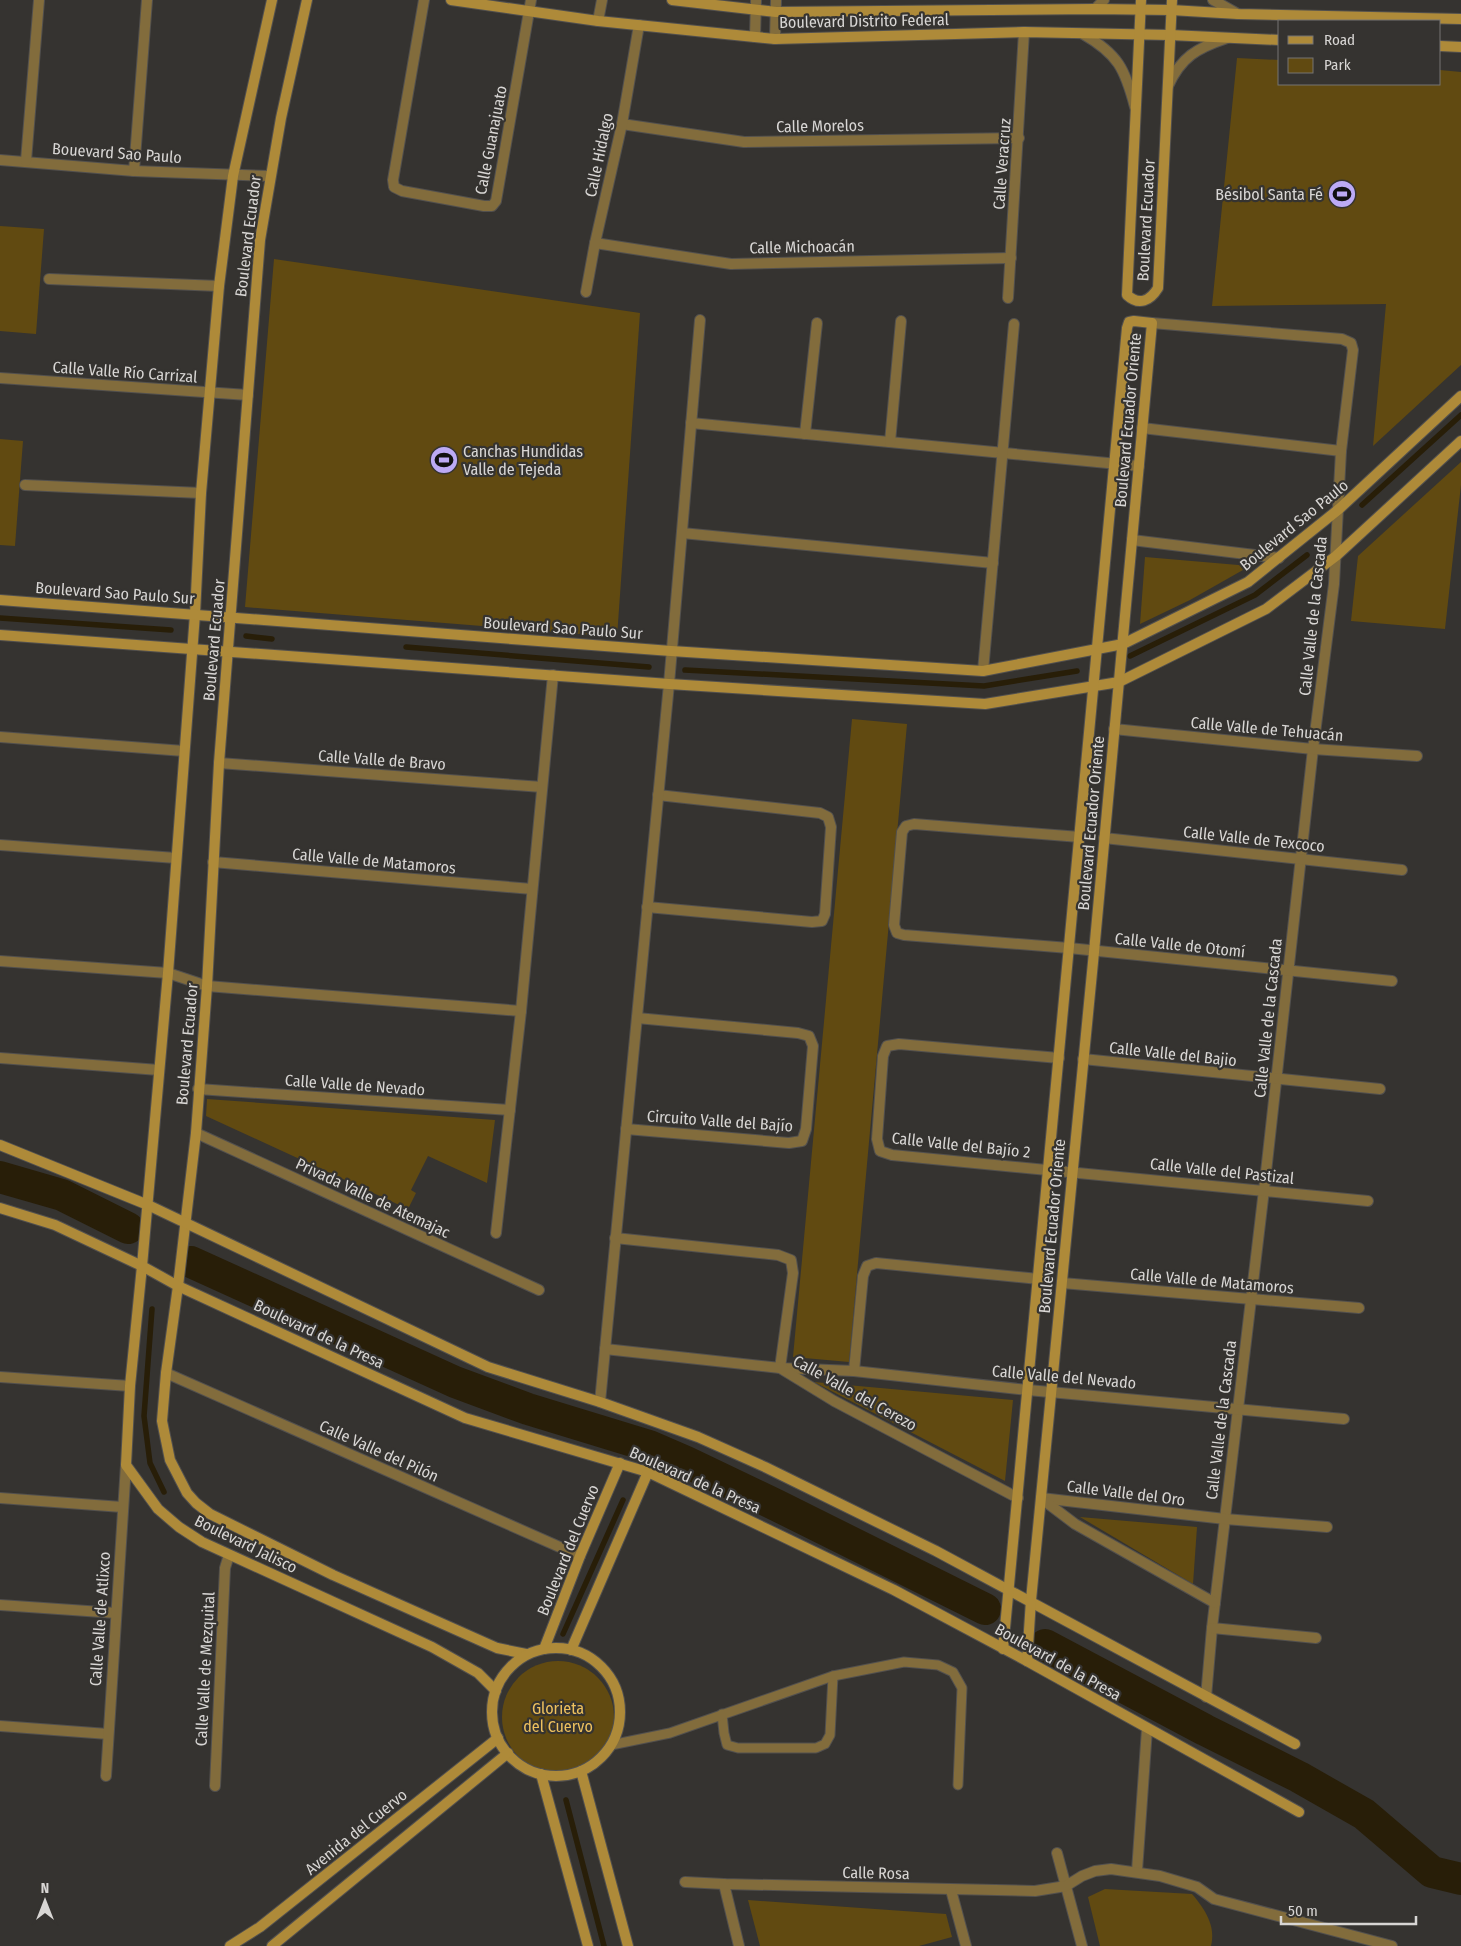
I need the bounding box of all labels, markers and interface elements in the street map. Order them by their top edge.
street label: Boulevard Distrito Federal [779,10,949,32]
legend [1278,20,1441,85]
text: Road [1324,31,1355,49]
text: Park [1324,56,1351,74]
street label: Calle Guanajuato [471,84,511,196]
street label: Calle Hidalgo [581,111,617,199]
street label: Calle Morelos [776,116,864,136]
street label: Calle Veracruz [989,118,1015,210]
street label: Bouevard Sao Paulo [52,139,182,167]
street label: Boulevard Ecuador [1133,158,1159,282]
street label: Boulevard Ecuador [231,174,265,298]
sports icon: Bésibol Santa Fé [1327,179,1357,209]
place label: Bésibol Santa Fé [1215,185,1323,204]
street label: Calle Michoacán [749,237,855,257]
street label: Boulevard Ecuador Oriente [1111,332,1145,508]
street label: Calle Valle Río Carrizal [52,357,198,387]
place label: Canchas Hundidas Valle de Tejeda [463,442,583,479]
sports icon: Canchas Hundidas Valle de Tejeda [429,445,459,475]
street label: Boulevard Sao Paulo [1236,475,1352,575]
street label: Calle Valle de la Cascada [1295,535,1331,697]
street label: Boulevard Sao Paulo Sur [35,578,196,608]
street label: Boulevard Ecuador [199,578,229,702]
street label: Boulevard Sao Paulo Sur [483,613,644,643]
street label: Calle Valle de Tehuacán [1190,713,1344,745]
street label: Boulevard Ecuador Oriente [1074,735,1108,911]
street label: Calle Valle de Bravo [317,746,447,774]
street label: Calle Valle de Texcoco [1182,822,1326,856]
street label: Calle Valle de Matamoros [291,844,457,878]
street label: Calle Valle de Otomí [1114,929,1246,961]
street label: Calle Valle de la Cascada [1250,937,1286,1099]
street label: Boulevard Ecuador [172,982,202,1106]
street label: Calle Valle del Bajio [1108,1038,1238,1070]
street label: Calle Valle de Nevado [284,1071,426,1099]
street label: Circuito Valle del Bajío [646,1106,794,1136]
street label: Calle Valle del Bajío 2 [891,1128,1031,1162]
street label: Boulevard Ecuador Oriente [1035,1138,1069,1314]
street label: Privada Valle de Atemajac [293,1154,453,1242]
street label: Calle Valle del Pastizal [1149,1154,1295,1188]
street label: Calle Valle de Matamoros [1129,1264,1295,1298]
street label: Boulevard de la Presa [251,1296,387,1373]
street label: Calle Valle de la Cascada [1202,1339,1240,1501]
street label: Calle Valle del Cerezo [790,1351,920,1435]
street label: Calle Valle del Nevado [991,1361,1137,1393]
street label: Calle Valle del Pilón [316,1416,442,1486]
street label: Boulevard de la Presa [627,1443,764,1517]
street label: Calle Valle del Oro [1066,1476,1186,1510]
street label: Boulevard del Cuervo [533,1482,603,1618]
street label: Boulevard Jalisco [192,1511,300,1577]
street label: Calle Valle de Atlixco [86,1551,114,1687]
street label: Calle Valle de Mezquital [191,1591,219,1747]
street label: Boulevard de la Presa [992,1619,1125,1705]
park label: Glorieta del Cuervo [523,1699,593,1736]
street label: Avenida del Cuervo [301,1785,411,1879]
street label: Calle Rosa [842,1863,910,1883]
north arrow [20,1876,70,1926]
text: N [41,1880,49,1897]
scale bar [1281,1894,1416,1926]
text: 50 m [1288,1902,1318,1920]

